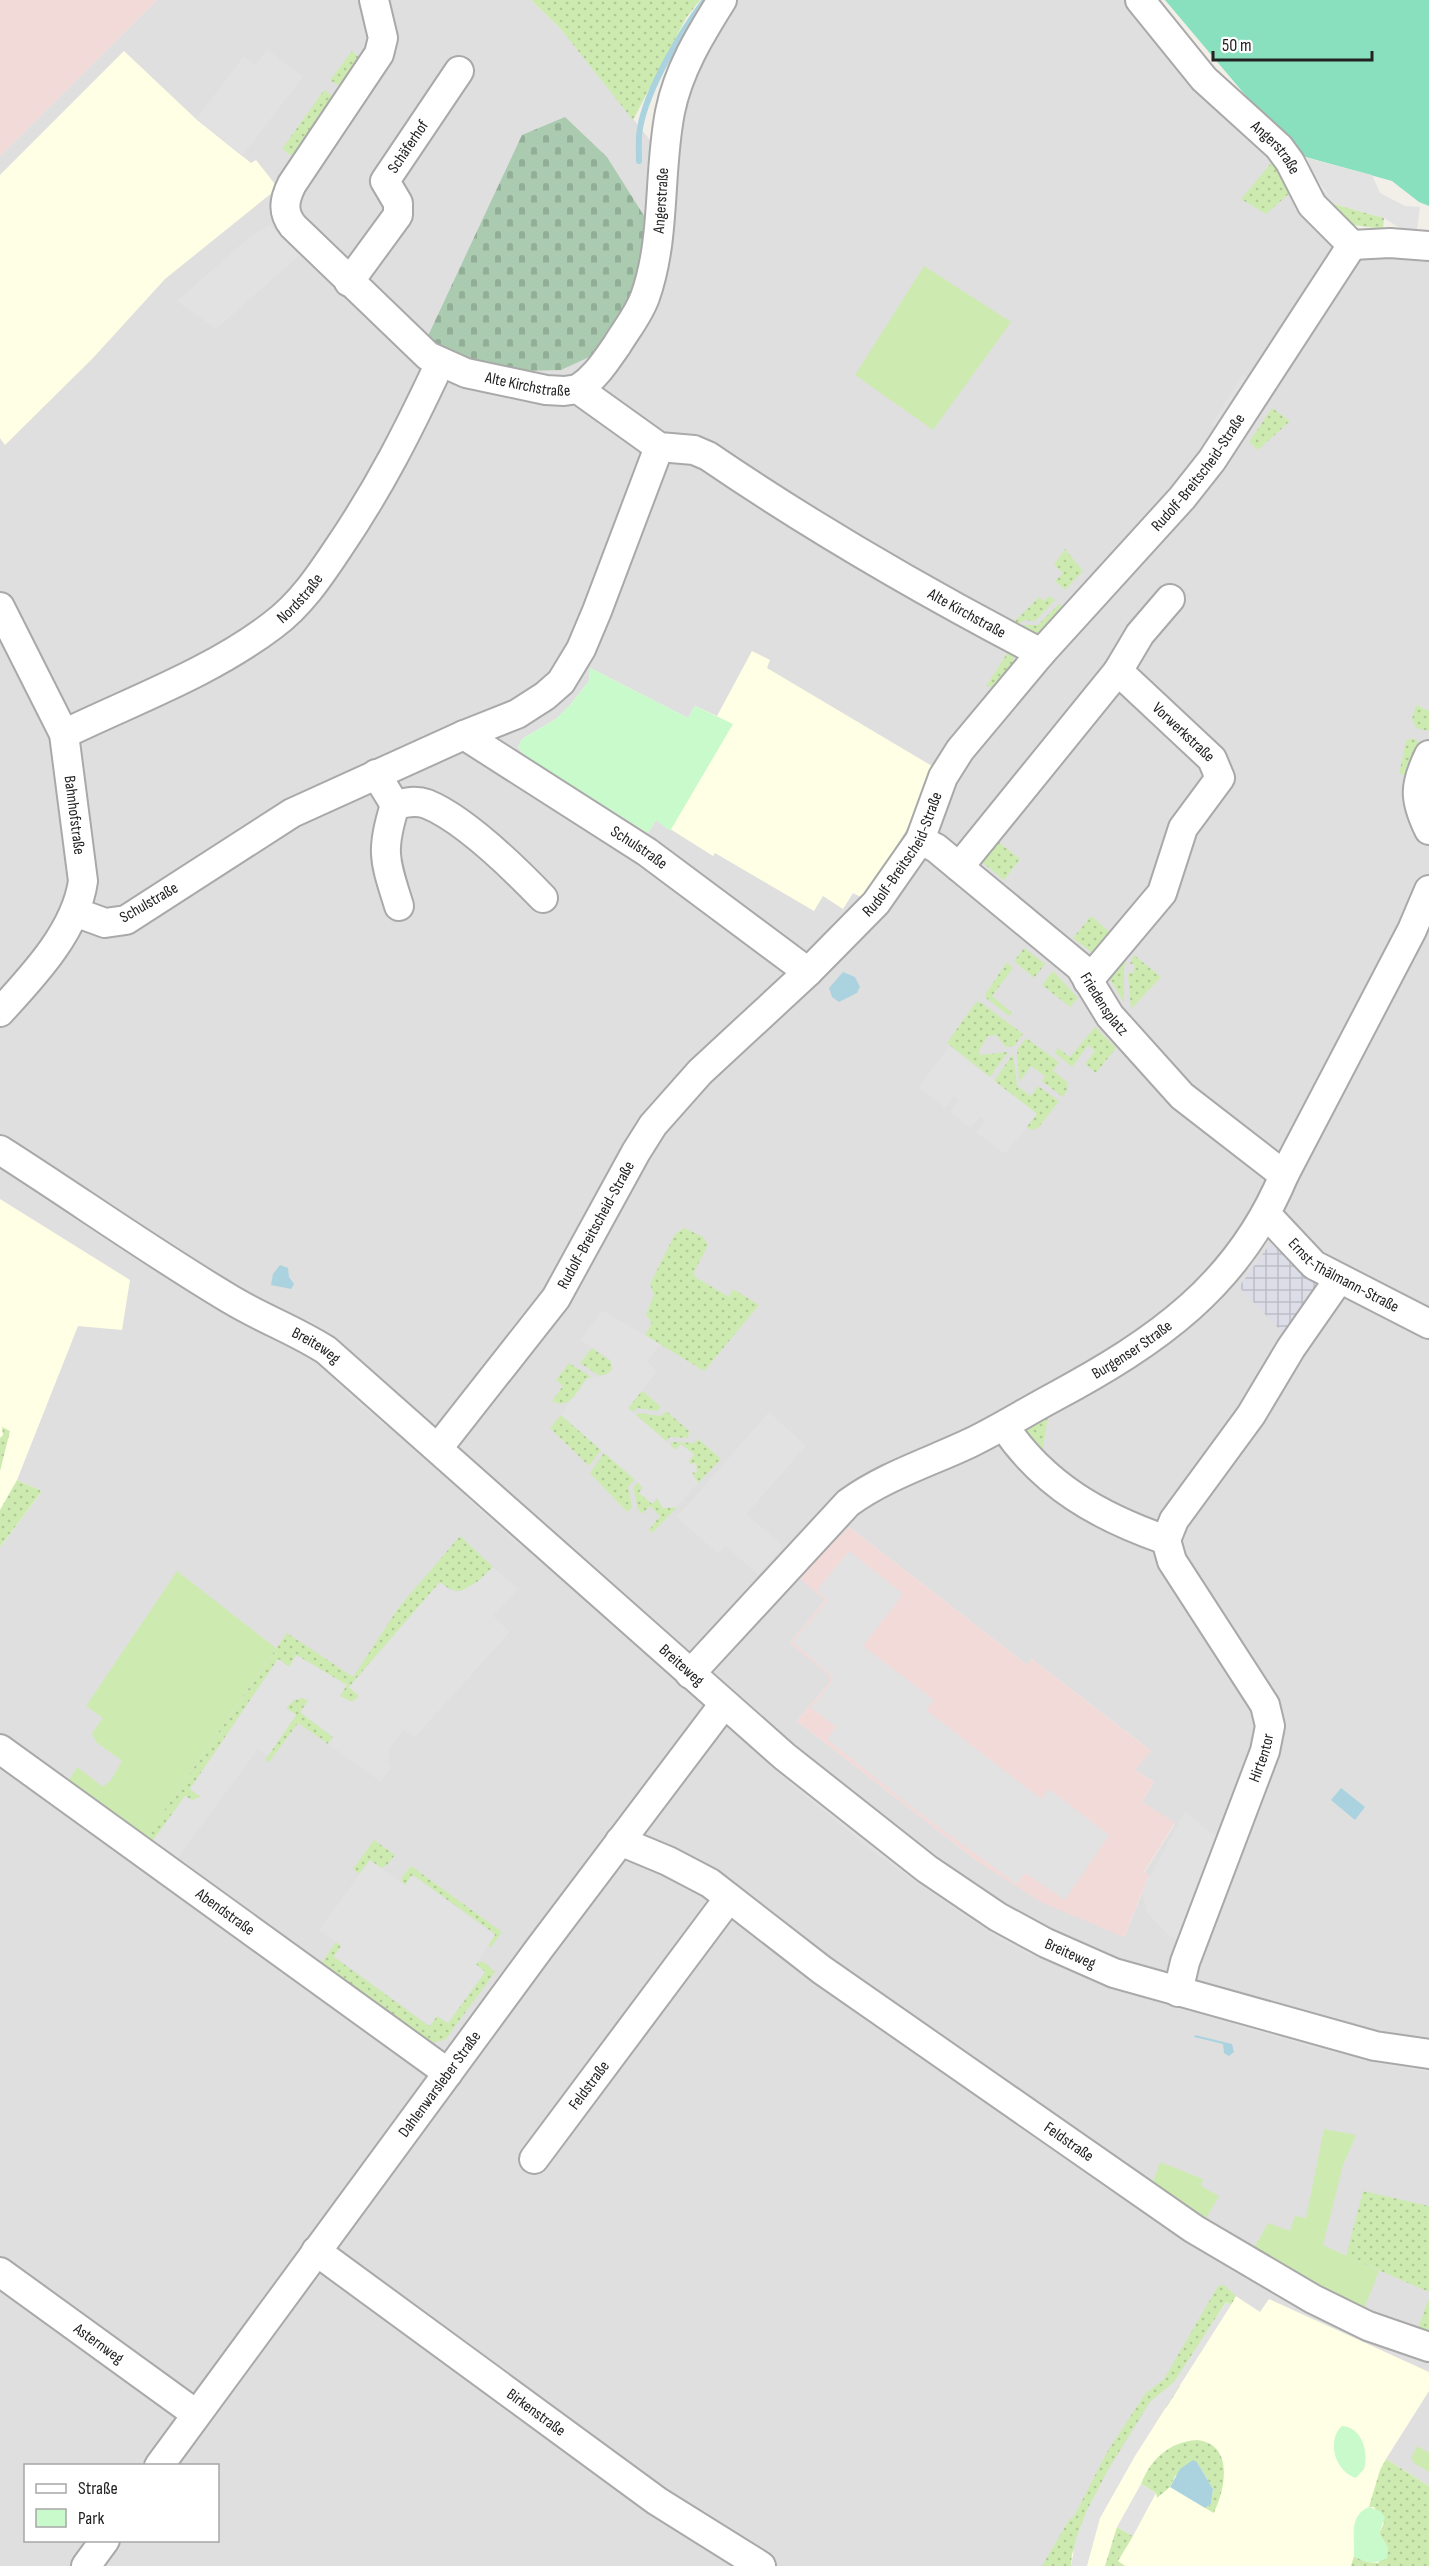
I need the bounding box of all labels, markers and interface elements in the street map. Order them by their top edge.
scale bar [1213,24,1372,62]
text: 50 m [1222,35,1252,56]
street label: Schäferhof [384,116,433,177]
street label: Angerstraße [1246,116,1304,177]
street label: Angerstraße [649,167,673,235]
street label: Alte Kirchstraße [483,368,571,400]
street label: Rudolf-Breitscheid-Straße [1147,410,1249,535]
street label: Nordstraße [273,570,327,627]
street label: Alte Kirchstraße [924,584,1009,642]
street label: Vorwerkstraße [1148,699,1219,766]
street label: Bahnhofstraße [60,774,89,856]
street label: Rudolf-Breitscheid-Straße [858,789,946,921]
street label: Schulstraße [607,822,671,873]
street label: Schulstraße [117,879,181,927]
street label: Friedensplatz [1076,969,1133,1040]
street label: Rudolf-Breitscheid-Straße [553,1158,639,1292]
street label: Ernst-Thälmann-Straße [1284,1234,1402,1316]
street label: Burgenser Straße [1089,1316,1176,1383]
street label: Breiteweg [289,1323,344,1368]
street label: Breiteweg [655,1640,708,1690]
street label: Hirtentor [1245,1731,1278,1785]
street label: Abendstraße [191,1884,258,1940]
street label: Breiteweg [1042,1934,1099,1973]
street label: Dahlenwarsleber Straße [394,2027,485,2141]
street label: Feldstraße [565,2057,614,2114]
street label: Feldstraße [1040,2118,1097,2166]
street label: Asternweg [69,2319,127,2368]
street label: Birkenstraße [503,2385,569,2440]
legend [24,2464,219,2542]
text: Straße [78,2478,118,2499]
text: Park [78,2508,104,2529]

